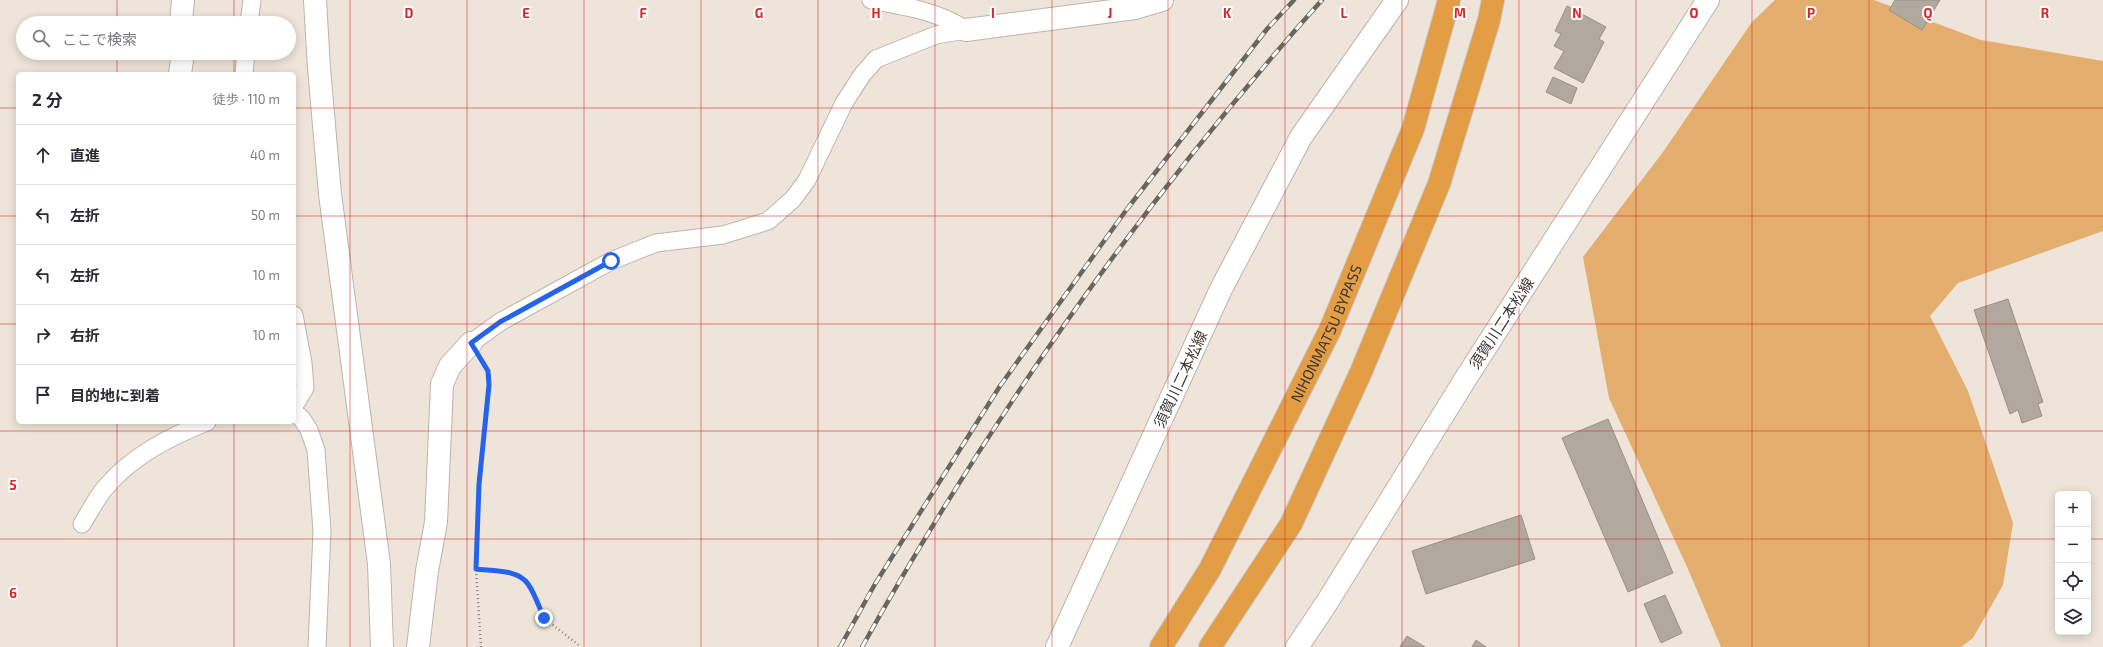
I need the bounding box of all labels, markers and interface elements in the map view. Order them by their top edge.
text: D [405,5,414,21]
text: E [522,5,530,21]
text: F [639,5,647,21]
text: G [755,5,763,21]
text: H [872,5,881,21]
text: I [991,5,995,21]
text: J [1108,5,1112,21]
text: K [1223,5,1232,21]
text: L [1341,5,1348,21]
text: M [1454,5,1466,21]
text: N [1572,5,1582,21]
text: O [1690,5,1699,21]
text: P [1807,5,1815,21]
text: Q [1924,5,1933,22]
text: R [2041,5,2050,21]
search box [16,16,296,60]
icon: search [30,27,52,49]
text: ここで検索 [62,30,137,48]
text: 2 分 [32,89,63,109]
text: 徒歩 · 110 m [213,91,280,107]
icon: ahead [32,144,54,166]
text: 直進 [70,146,100,164]
text: 40 m [250,147,280,163]
icon: left [32,204,54,226]
text: 左折 [70,206,100,224]
text: 50 m [251,207,280,223]
route start [602,252,620,270]
street label: NIHONMATSU BYPASS [1286,262,1365,405]
icon: left [32,264,54,286]
text: 左折 [70,266,100,284]
text: 10 m [253,267,280,283]
street label: 須賀川二本松線 [1465,274,1537,372]
icon: right [32,324,54,346]
text: 右折 [70,326,100,344]
text: 10 m [253,327,280,343]
street label: 須賀川二本松線 [1150,328,1210,430]
icon: arrive [32,384,54,406]
text: 目的地に到着 [70,386,160,404]
text: 5 [9,477,17,493]
map controls [2055,491,2091,635]
button: + [2055,491,2091,527]
button: − [2055,527,2091,563]
button: locate [2055,563,2091,599]
text: 6 [9,585,17,601]
button: layers [2055,599,2091,635]
route end [535,609,553,627]

